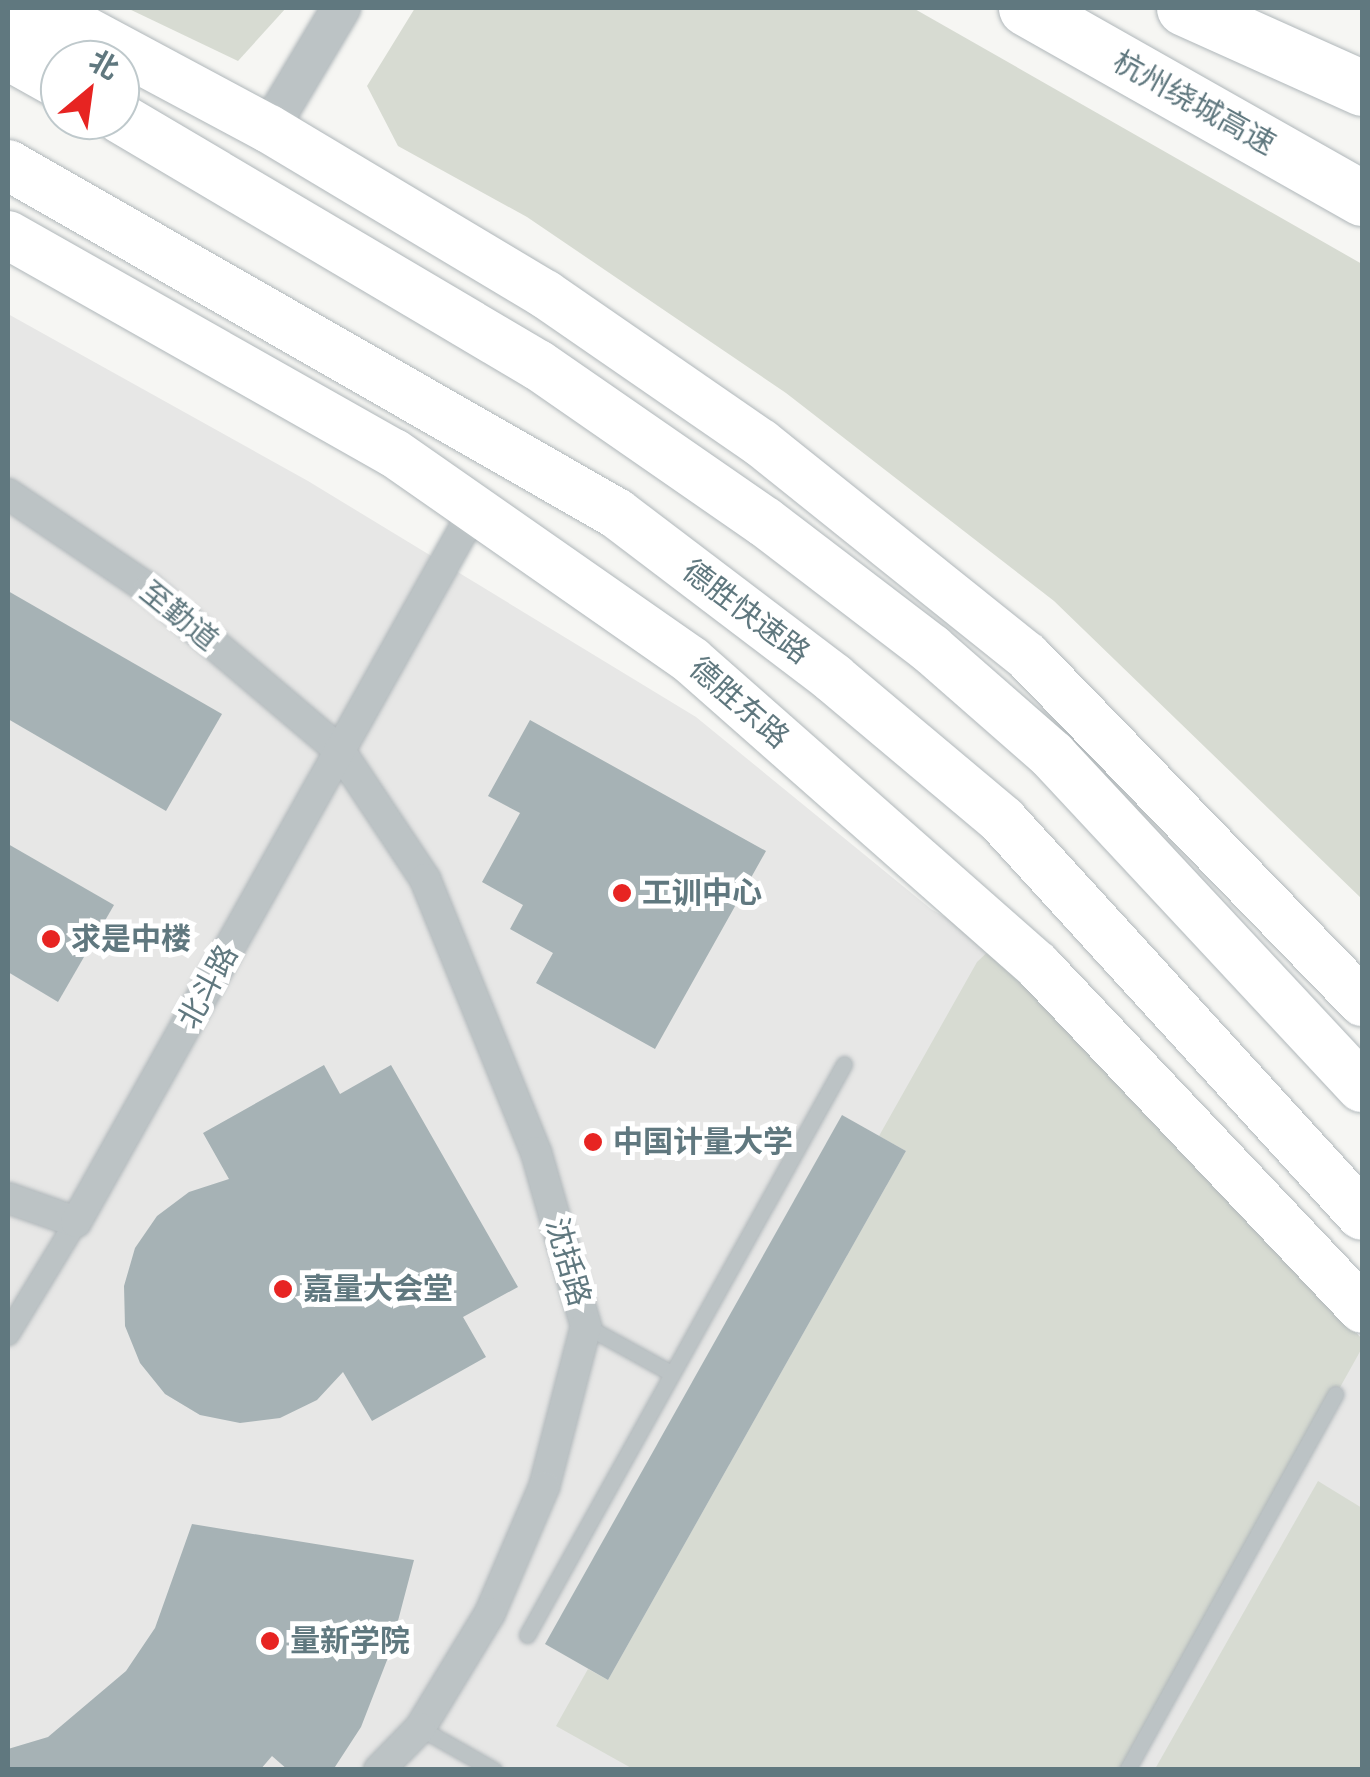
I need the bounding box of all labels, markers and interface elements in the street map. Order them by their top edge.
north arrow [40,40,140,140]
text: 北 [84,44,124,86]
street label: 杭州绕城高速 [1107,44,1281,162]
street label: 德胜快速路 [675,552,817,672]
street label: 至勤道 [133,574,225,658]
street label: 德胜东路 [682,650,796,756]
place label: 工训中心 [642,875,762,911]
marker: 工训中心 [611,882,633,904]
place label: 求是中楼 [71,921,191,957]
marker: 求是中楼 [40,928,62,950]
street label: 北斗路 [170,939,246,1035]
place label: 中国计量大学 [613,1124,793,1160]
marker: 中国计量大学 [582,1131,604,1153]
street label: 沈括路 [538,1214,598,1310]
place label: 嘉量大会堂 [303,1271,453,1307]
marker: 嘉量大会堂 [272,1278,294,1300]
place label: 量新学院 [290,1623,410,1659]
marker: 量新学院 [259,1630,281,1652]

